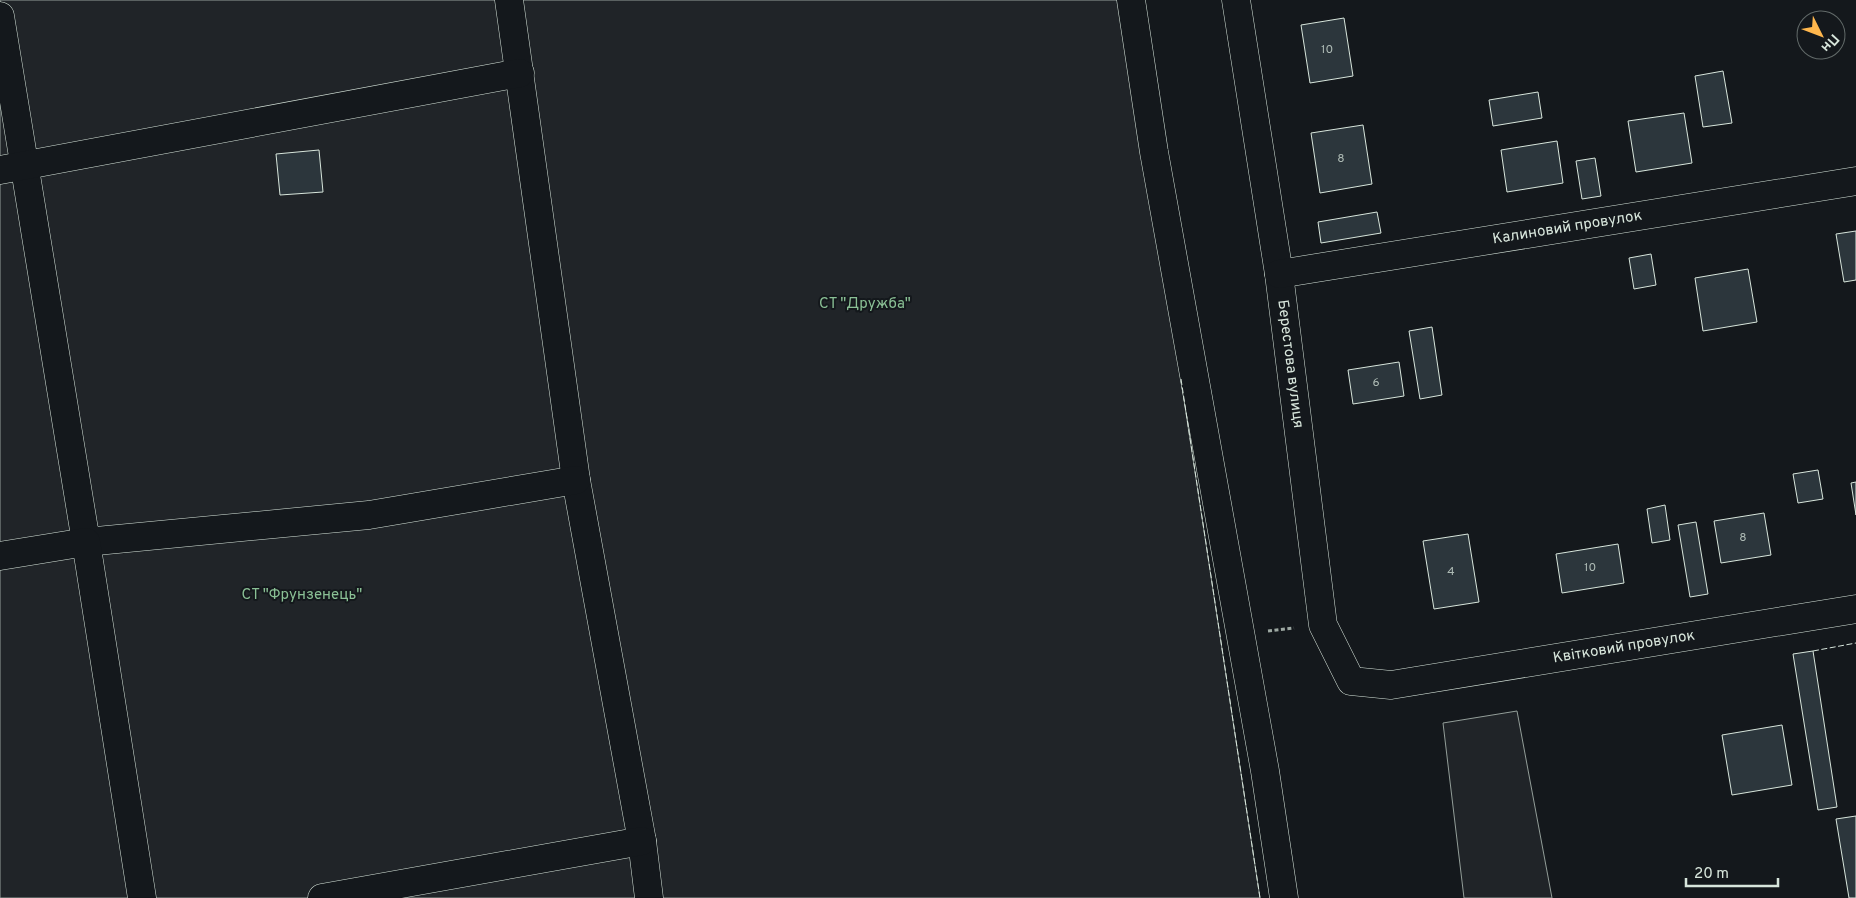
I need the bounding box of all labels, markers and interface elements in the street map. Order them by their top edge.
north arrow [1796,10,1846,60]
text: Пн [1817,30,1842,55]
house number: 10 [1321,42,1333,58]
house number: 8 [1337,151,1345,167]
street label: Калиновий провулок [1491,206,1643,249]
park label: СТ "Дружба" [819,295,911,314]
street label: Берестова вулиця [1273,298,1308,429]
house number: 6 [1372,375,1380,391]
house number: 8 [1739,530,1747,546]
house number: 10 [1584,560,1596,576]
house number: 4 [1447,564,1455,580]
park label: СТ "Фрунзенець" [242,586,362,605]
street label: Квітковий провулок [1552,626,1696,668]
scale bar [1686,856,1778,888]
text: 20 m [1694,865,1729,884]

